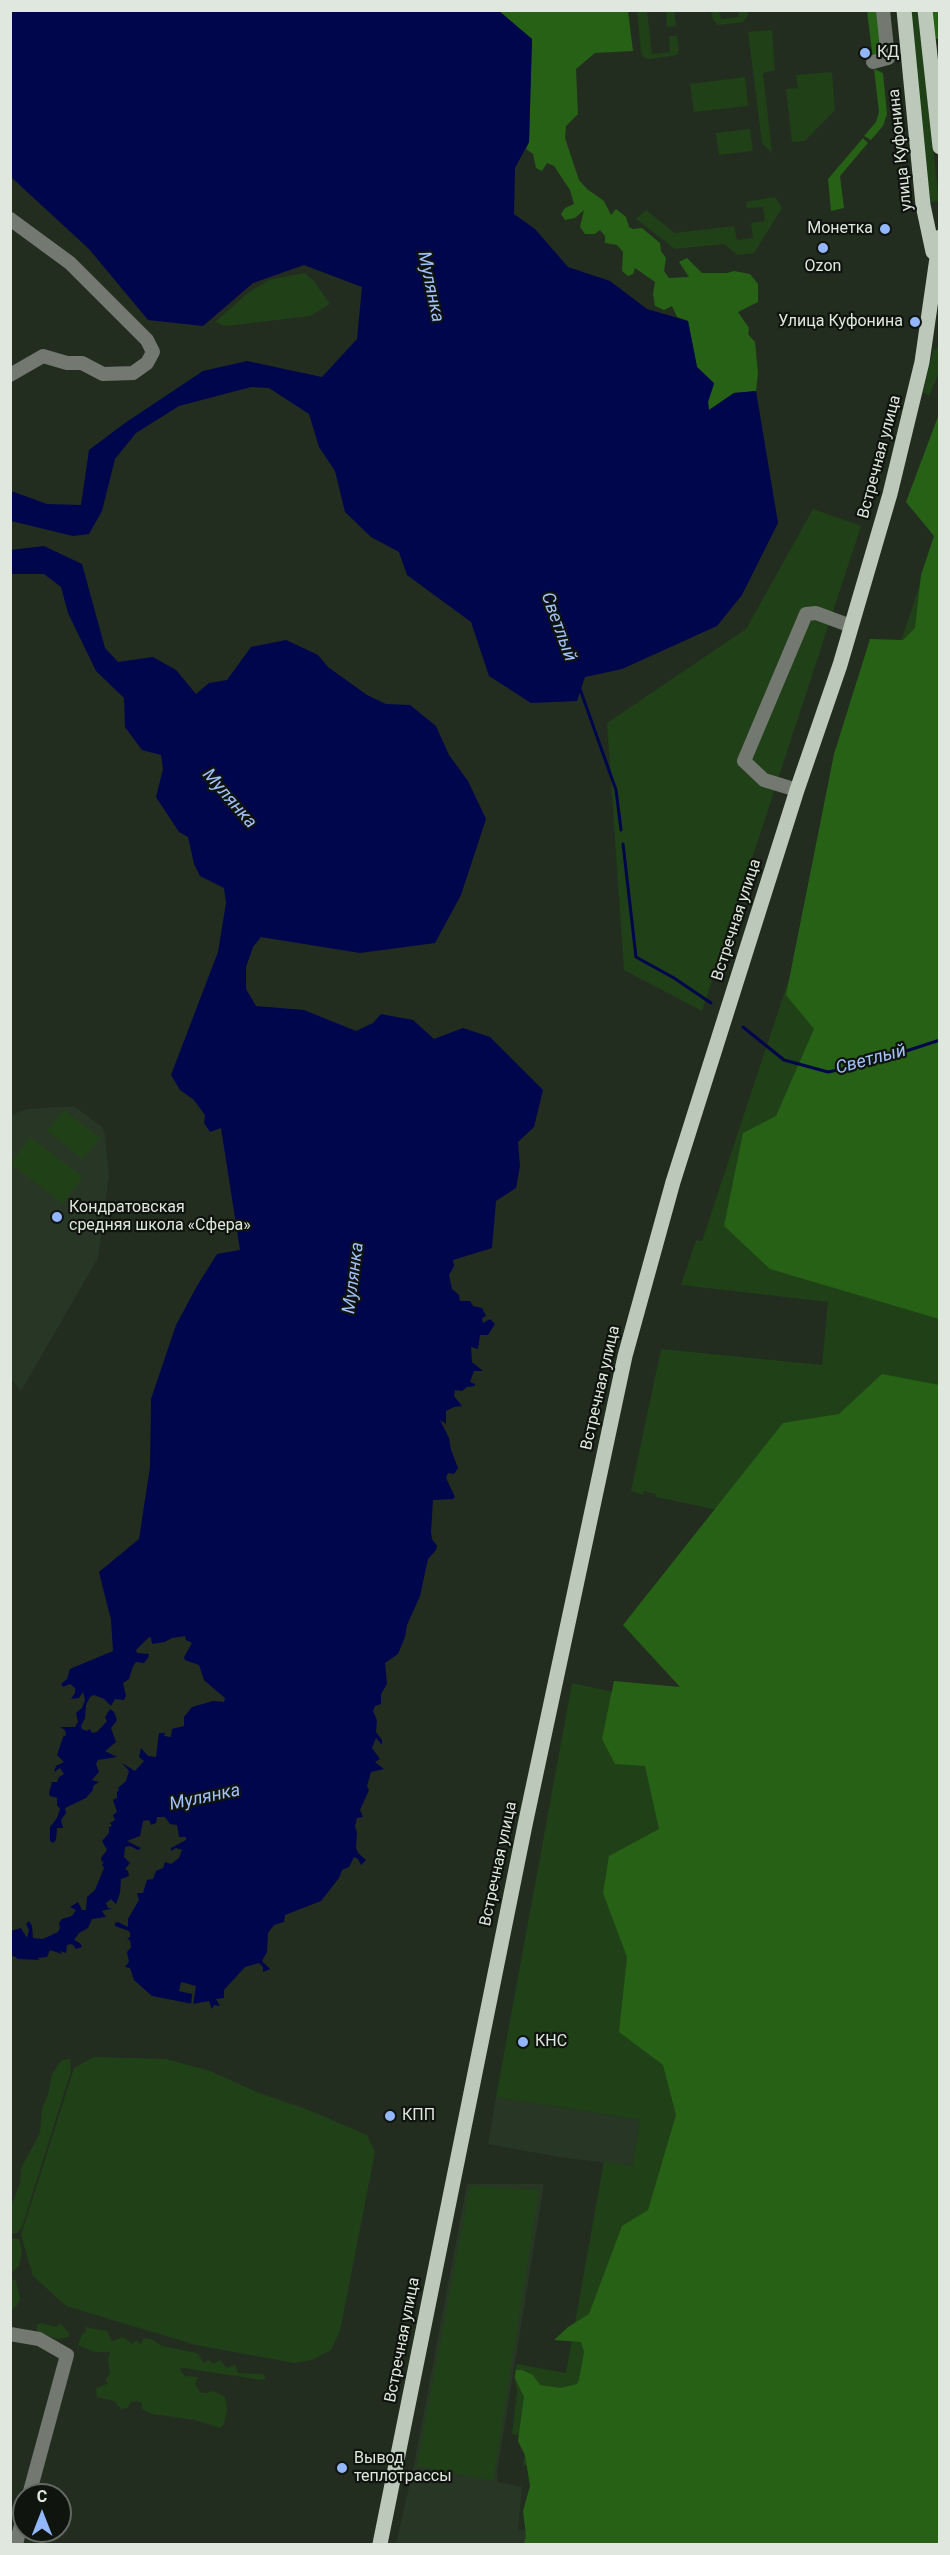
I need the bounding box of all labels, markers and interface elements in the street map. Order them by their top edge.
place label: КД [877,43,899,63]
marker: КД [858,46,872,60]
street label: улица Куфонина [885,88,917,212]
place label: Монетка [807,219,873,239]
marker: Монетка [878,222,892,236]
marker: Ozon [816,241,830,255]
water label: Мулянка [412,250,448,324]
place label: Ozon [805,257,841,277]
place label: Улица Куфонина [778,312,903,332]
marker: Улица Куфонина [908,315,922,329]
street label: Встречная улица [854,393,906,521]
water label: Светлый [536,589,580,665]
water label: Мулянка [197,765,261,833]
street label: Встречная улица [708,857,766,983]
water label: Светлый [833,1040,909,1080]
place label: Кондратовская средняя школа «Сфера» [69,1198,251,1236]
marker: Кондратовская средняя школа «Сфера» [50,1210,64,1224]
water label: Мулянка [339,1241,369,1315]
street label: Встречная улица [577,1324,625,1452]
water label: Мулянка [168,1780,242,1816]
street label: Встречная улица [476,1800,522,1928]
place label: КНС [535,2032,567,2052]
marker: КНС [516,2035,530,2049]
place label: КПП [402,2106,435,2126]
marker: КПП [383,2109,397,2123]
street label: Встречная улица [381,2276,425,2404]
place label: Вывод теплотрассы [354,2449,452,2487]
marker: Вывод теплотрассы [335,2461,349,2475]
north arrow [12,2483,72,2543]
text: С [37,2487,47,2506]

